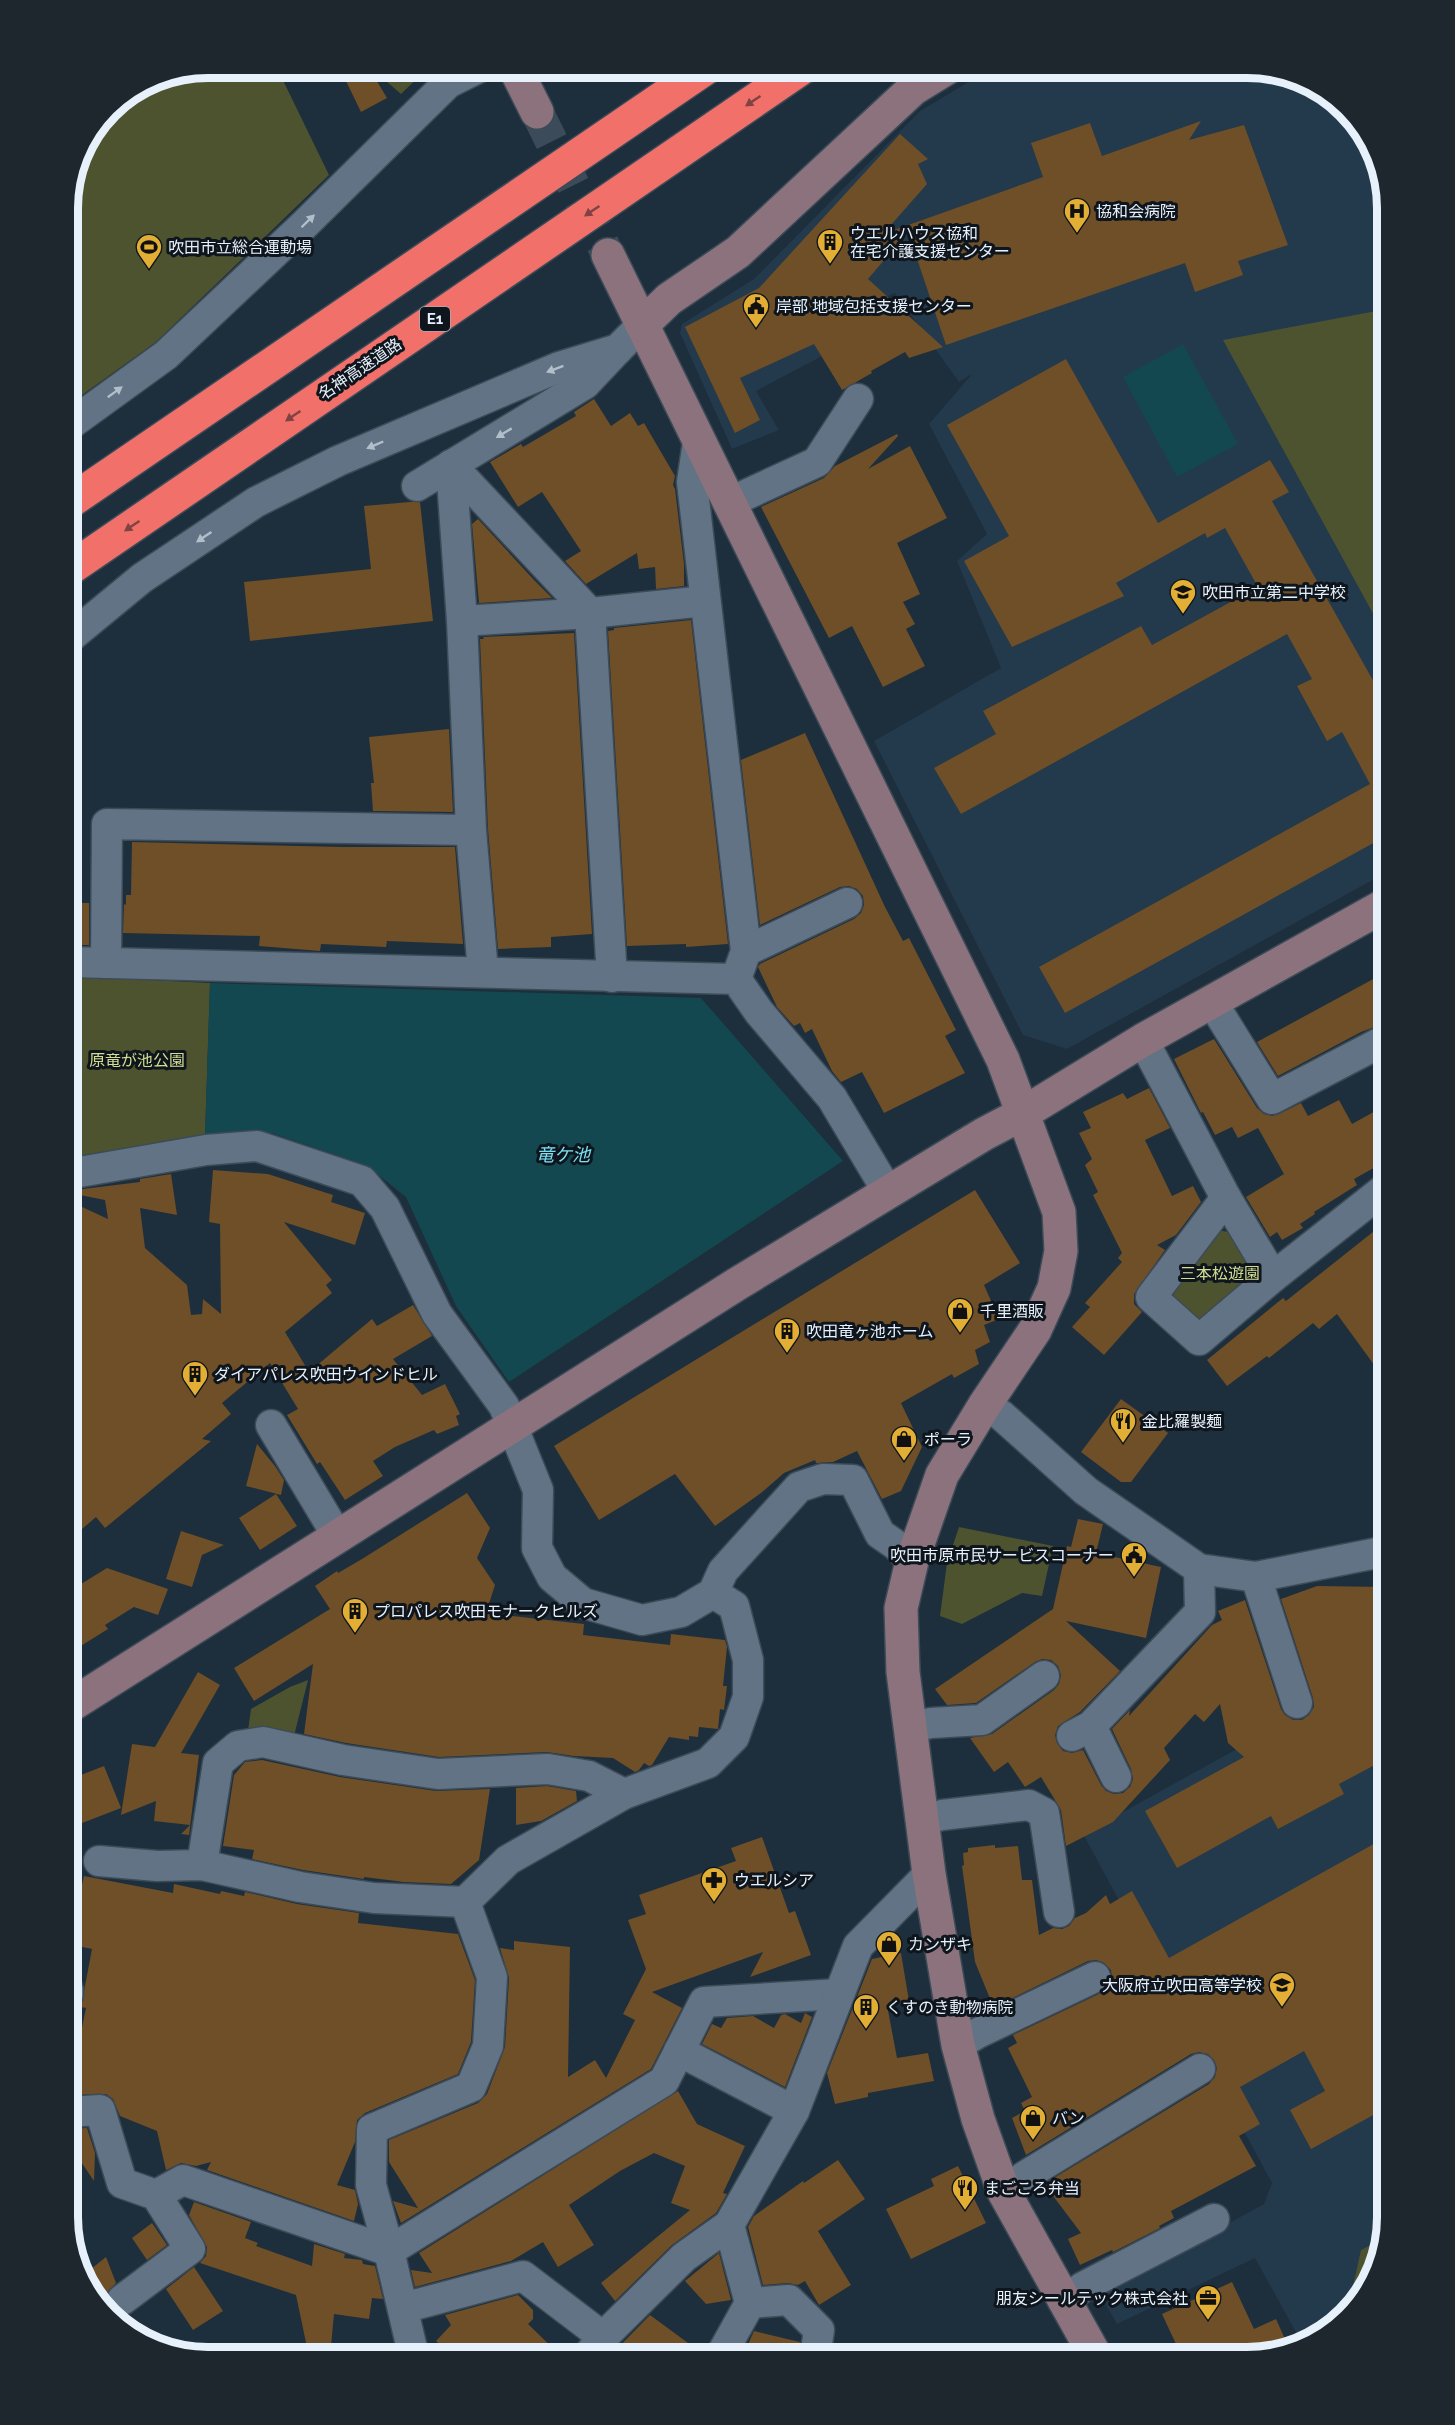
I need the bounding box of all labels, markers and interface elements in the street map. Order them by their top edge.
one-way arrow [746,95,762,107]
hospital icon: 協和会病院 [1062,196,1092,234]
place label: 協和会病院 [1096,202,1176,221]
one-way arrow [585,205,601,217]
one-way arrow [300,214,315,228]
place label: ウエルハウス協和 在宅介護支援センター [850,224,1010,261]
building icon: ウエルハウス協和 在宅介護支援センター [815,227,845,265]
sports icon: 吹田市立総合運動場 [134,232,164,270]
place label: 吹田市立総合運動場 [168,238,312,257]
public building icon: 岸部 地域包括支援センター [741,291,771,329]
place label: 岸部 地域包括支援センター [776,297,972,316]
road number: E1 [420,307,450,331]
street label: 名神高速道路 [315,334,405,404]
one-way arrow [545,364,563,374]
one-way arrow [107,386,123,398]
one-way arrow [285,410,301,422]
one-way arrow [496,427,512,438]
one-way arrow [366,440,384,450]
one-way arrow [124,520,140,532]
one-way arrow [196,531,212,542]
school or university icon: 吹田市立第二中学校 [1168,577,1198,615]
place label: 吹田市立第二中学校 [1202,583,1346,602]
park label: 原竜が池公園 [89,1051,185,1070]
water label: 竜ケ池 [536,1144,592,1165]
park label: 三本松遊園 [1180,1264,1260,1283]
shop icon: 千里酒販 [945,1296,975,1334]
place label: 千里酒販 [980,1302,1044,1321]
building icon: 吹田竜ヶ池ホーム [772,1316,802,1354]
place label: 吹田竜ヶ池ホーム [806,1322,934,1341]
building icon: ダイアパレス吹田ウインドヒル [180,1359,210,1397]
place label: ダイアパレス吹田ウインドヒル [214,1365,438,1384]
restaurant icon: 金比羅製麺 [1108,1406,1138,1444]
place label: 金比羅製麺 [1142,1412,1222,1431]
shop icon: ポーラ [889,1424,919,1462]
place label: ポーラ [924,1430,972,1449]
public building icon: 吹田市原市民サービスコーナー [1119,1540,1149,1578]
place label: 吹田市原市民サービスコーナー [890,1546,1114,1565]
building icon: プロパレス吹田モナークヒルズ [340,1596,370,1634]
place label: プロパレス吹田モナークヒルズ [374,1602,598,1621]
pharmacy icon: ウエルシア [699,1865,729,1903]
place label: ウエルシア [734,1871,814,1890]
shop icon: カンザキ [874,1929,904,1967]
place label: カンザキ [908,1935,972,1954]
school or university icon: 大阪府立吹田高等学校 [1267,1970,1297,2008]
place label: 大阪府立吹田高等学校 [1102,1976,1262,1995]
building icon: くすのき動物病院 [851,1992,881,2030]
place label: くすのき動物病院 [886,1998,1014,2017]
shop icon: バン [1018,2103,1048,2141]
place label: バン [1052,2109,1085,2128]
restaurant icon: まごころ弁当 [950,2173,980,2211]
place label: まごころ弁当 [984,2179,1080,2198]
office icon: 朋友シールテック株式会社 [1193,2283,1223,2321]
place label: 朋友シールテック株式会社 [996,2289,1188,2308]

